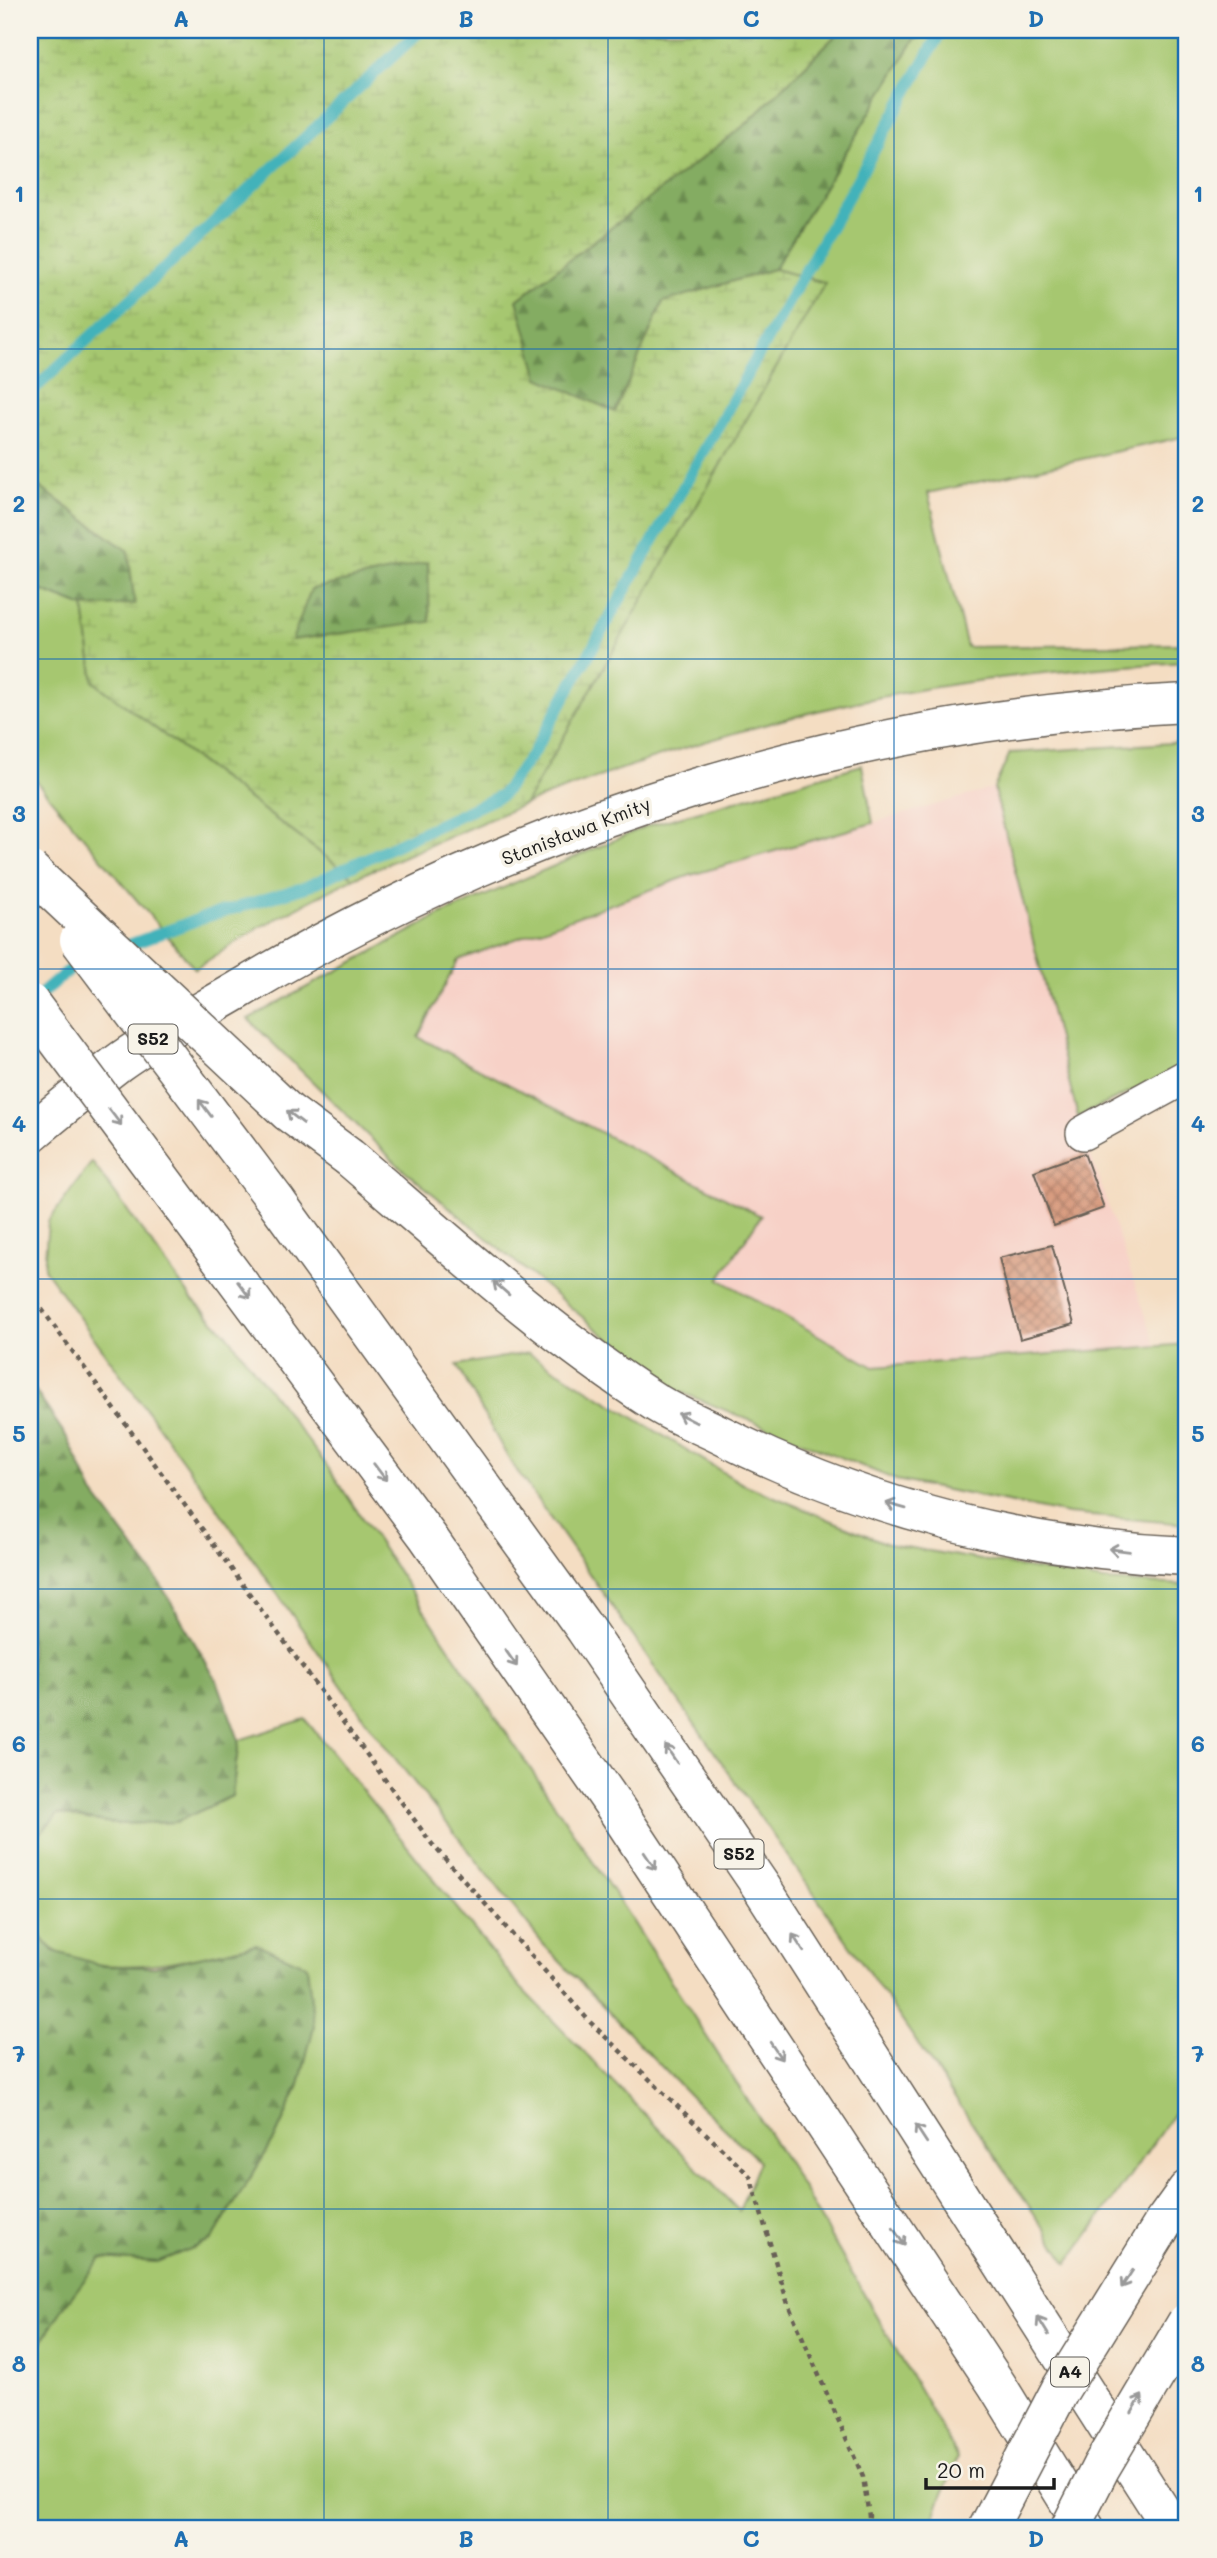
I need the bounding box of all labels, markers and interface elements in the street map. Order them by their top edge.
text: A [173,3,189,33]
text: B [458,3,474,33]
text: C [742,3,760,33]
text: D [1028,3,1044,33]
text: 1 [14,178,24,208]
text: 1 [1193,178,1203,208]
text: 2 [13,488,25,518]
text: 2 [1192,488,1204,518]
street label: Stanisława Kmity [498,791,654,870]
text: 3 [12,798,26,828]
text: 3 [1191,798,1205,828]
road number: S52 [128,1024,178,1054]
one-way arrow [198,1099,213,1117]
one-way arrow [107,1107,122,1125]
text: 4 [12,1108,26,1138]
text: 4 [1191,1108,1205,1138]
one-way arrow [287,1109,305,1124]
one-way arrow [236,1280,251,1299]
one-way arrow [493,1280,511,1296]
one-way arrow [677,1411,698,1425]
text: 5 [12,1418,26,1448]
text: 5 [1191,1418,1205,1448]
one-way arrow [372,1463,387,1481]
one-way arrow [886,1499,908,1512]
one-way arrow [1109,1543,1131,1556]
one-way arrow [504,1648,518,1667]
text: 6 [12,1728,26,1758]
text: 6 [1191,1728,1205,1758]
one-way arrow [664,1745,678,1764]
road number: S52 [714,1840,764,1868]
one-way arrow [643,1851,657,1870]
one-way arrow [791,1933,805,1953]
text: 7 [13,2038,26,2068]
text: 7 [1192,2038,1205,2068]
one-way arrow [769,2040,783,2060]
one-way arrow [914,2125,929,2144]
one-way arrow [893,2227,907,2247]
one-way arrow [1120,2269,1134,2288]
one-way arrow [1036,2316,1050,2336]
text: 8 [12,2348,26,2378]
text: 8 [1191,2348,1205,2378]
road number: A4 [1051,2358,1089,2386]
one-way arrow [1131,2394,1145,2414]
scale bar [926,2446,1054,2490]
text: 20 m [937,2456,985,2483]
text: A [173,2523,189,2553]
text: B [458,2523,474,2553]
text: C [742,2523,760,2553]
text: D [1028,2523,1044,2553]

